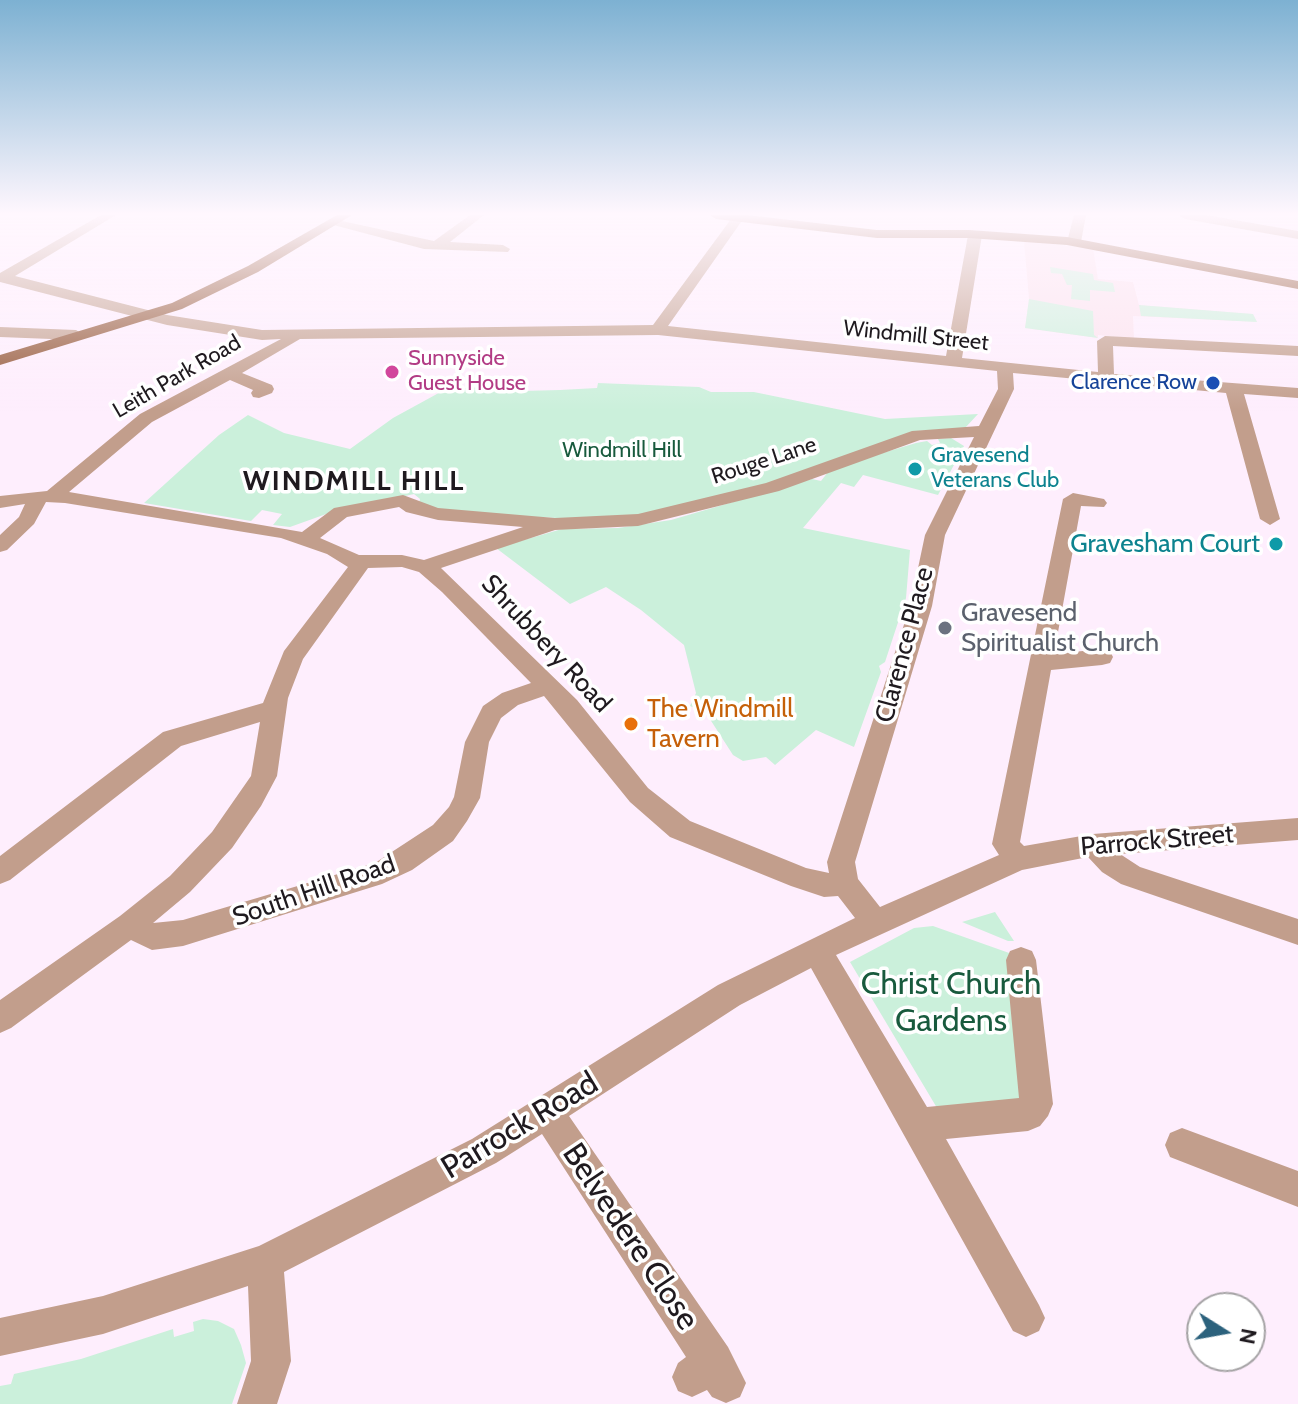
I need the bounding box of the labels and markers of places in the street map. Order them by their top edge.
place label: Sunnyside Guest House [408,346,526,398]
marker: Sunnyside Guest House [383,363,401,381]
place label: Clarence Row [1071,370,1197,396]
marker: Clarence Row [1204,374,1222,392]
place label: Gravesend Veterans Club [931,443,1059,494]
marker: Gravesend Veterans Club [906,460,924,478]
place label: Gravesham Court [1070,528,1260,560]
marker: Gravesham Court [1267,535,1285,553]
place label: Gravesend Spiritualist Church [961,597,1159,658]
marker: Gravesend Spiritualist Church [936,619,954,637]
place label: The Windmill Tavern [647,693,793,754]
marker: The Windmill Tavern [622,715,640,733]

